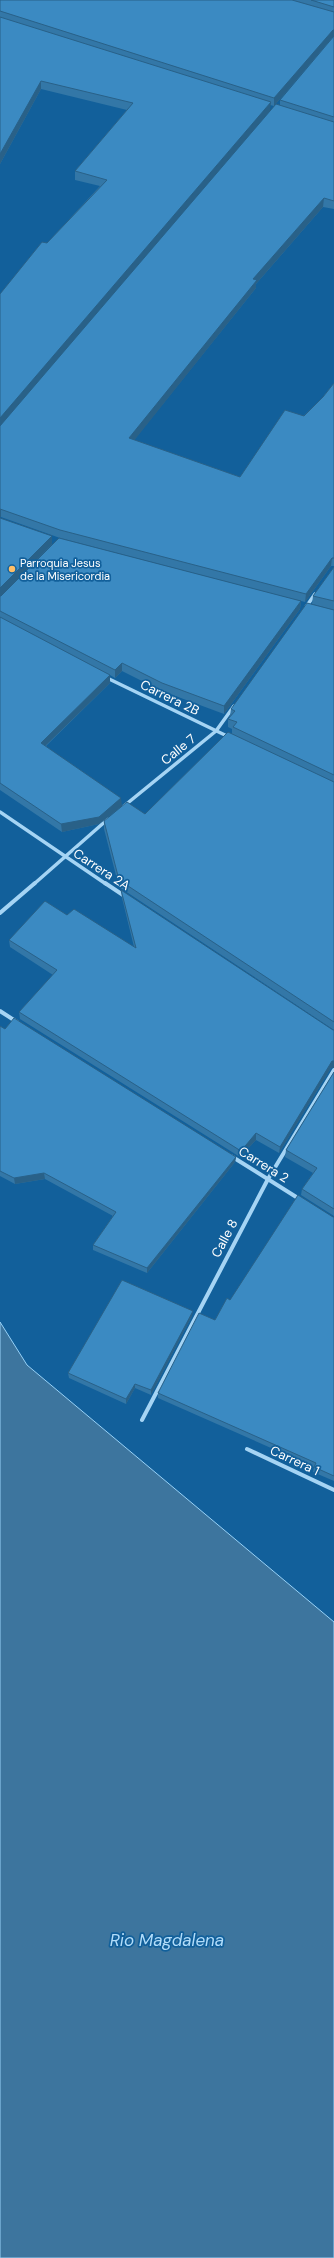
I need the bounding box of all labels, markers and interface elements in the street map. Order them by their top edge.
place label: Parroquia Jesus de la Misericordia [20,556,110,583]
marker: Parroquia Jesus de la Misericordia [7,564,17,574]
street label: Carrera 2B [137,676,202,719]
street label: Calle 7 [157,730,199,769]
street label: Carrera 2A [70,845,134,894]
street label: Carrera 2 [235,1142,292,1186]
street label: Calle 8 [207,1216,242,1260]
street label: Carrera 1 [267,1442,322,1479]
water label: Rio Magdalena [110,1929,224,1951]

